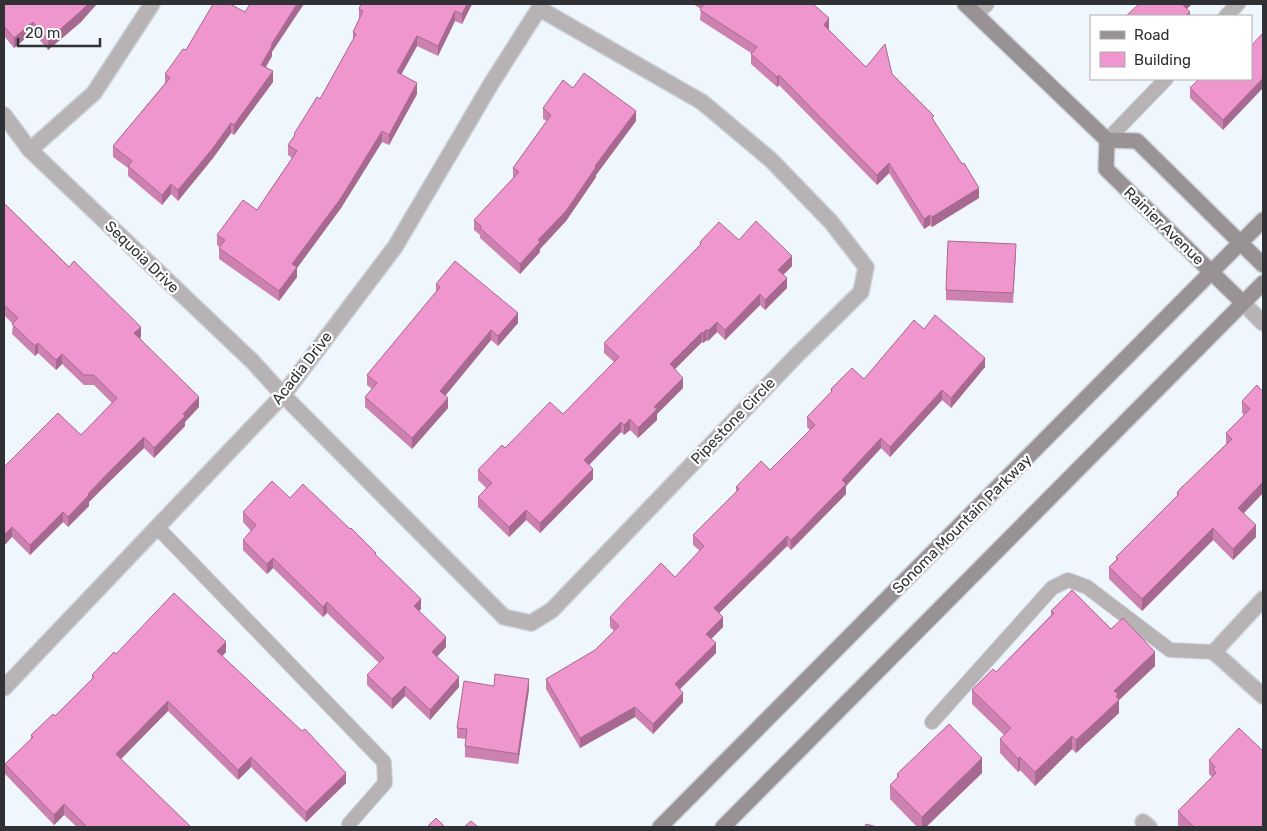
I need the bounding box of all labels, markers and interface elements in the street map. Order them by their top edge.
scale bar [18,15,100,47]
legend [1090,15,1252,80]
text: 20 m [25,24,60,42]
text: Road [1134,26,1170,44]
text: Building [1134,51,1191,69]
street label: Rainier Avenue [1120,183,1208,269]
street label: Sequoia Drive [101,217,183,297]
street label: Acadia Drive [268,328,336,408]
street label: Pipestone Circle [687,374,779,468]
street label: Sonoma Mountain Parkway [889,451,1035,597]

